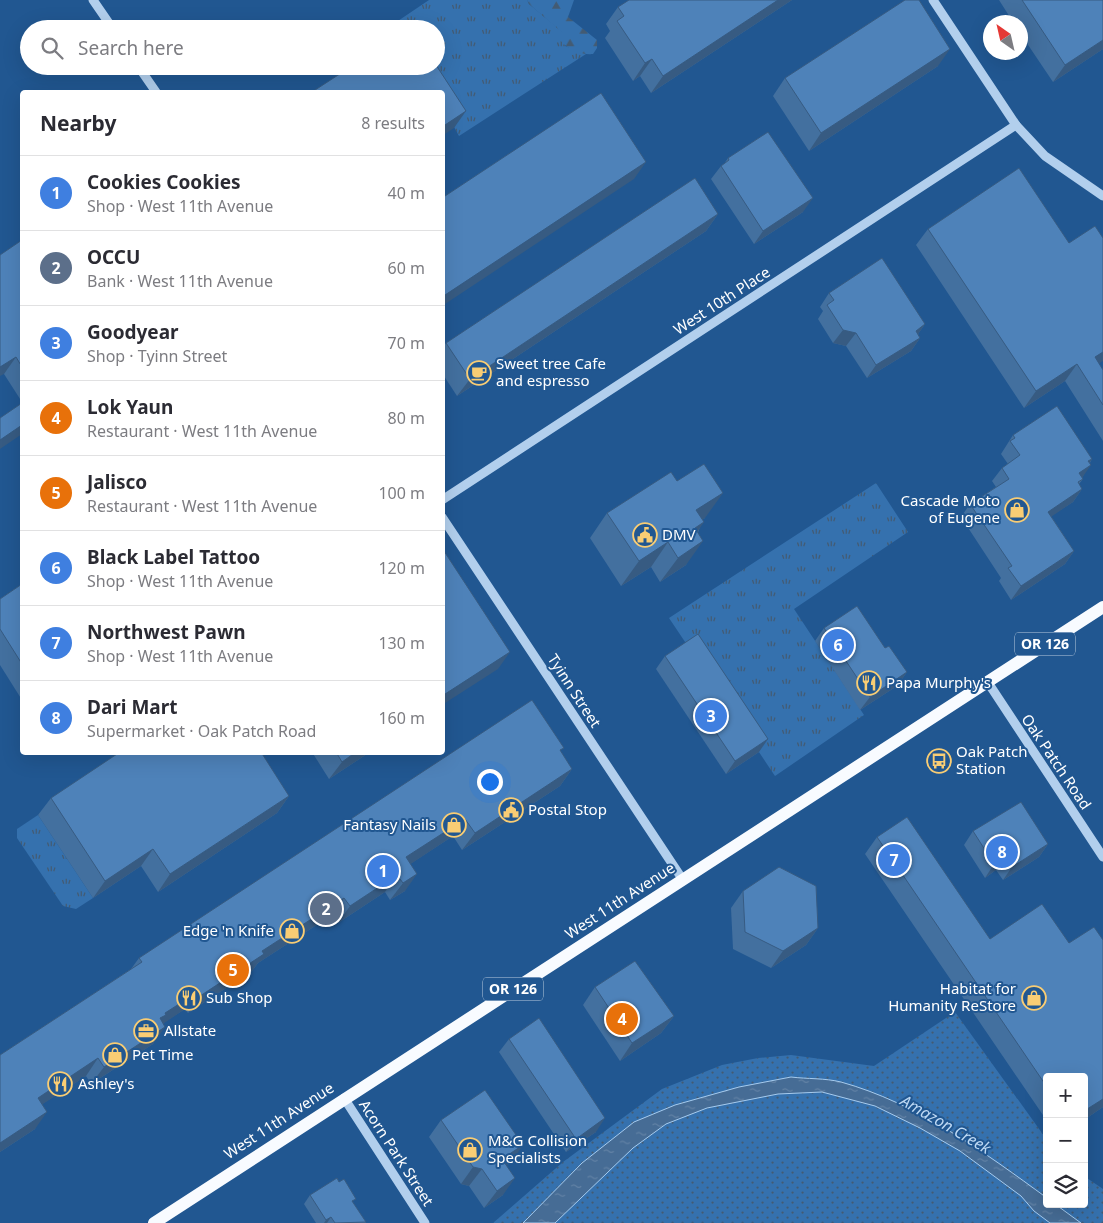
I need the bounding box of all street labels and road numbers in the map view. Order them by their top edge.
street label: West 10th Place [669,261,774,339]
road number: OR 126 [1015,633,1075,656]
street label: Tyinn Street [544,650,606,732]
street label: Oak Patch Road [1017,710,1096,813]
street label: West 11th Avenue [561,857,678,943]
road number: OR 126 [483,978,543,1001]
street label: West 11th Avenue [220,1077,337,1163]
street label: Acorn Park Street [355,1096,439,1210]

